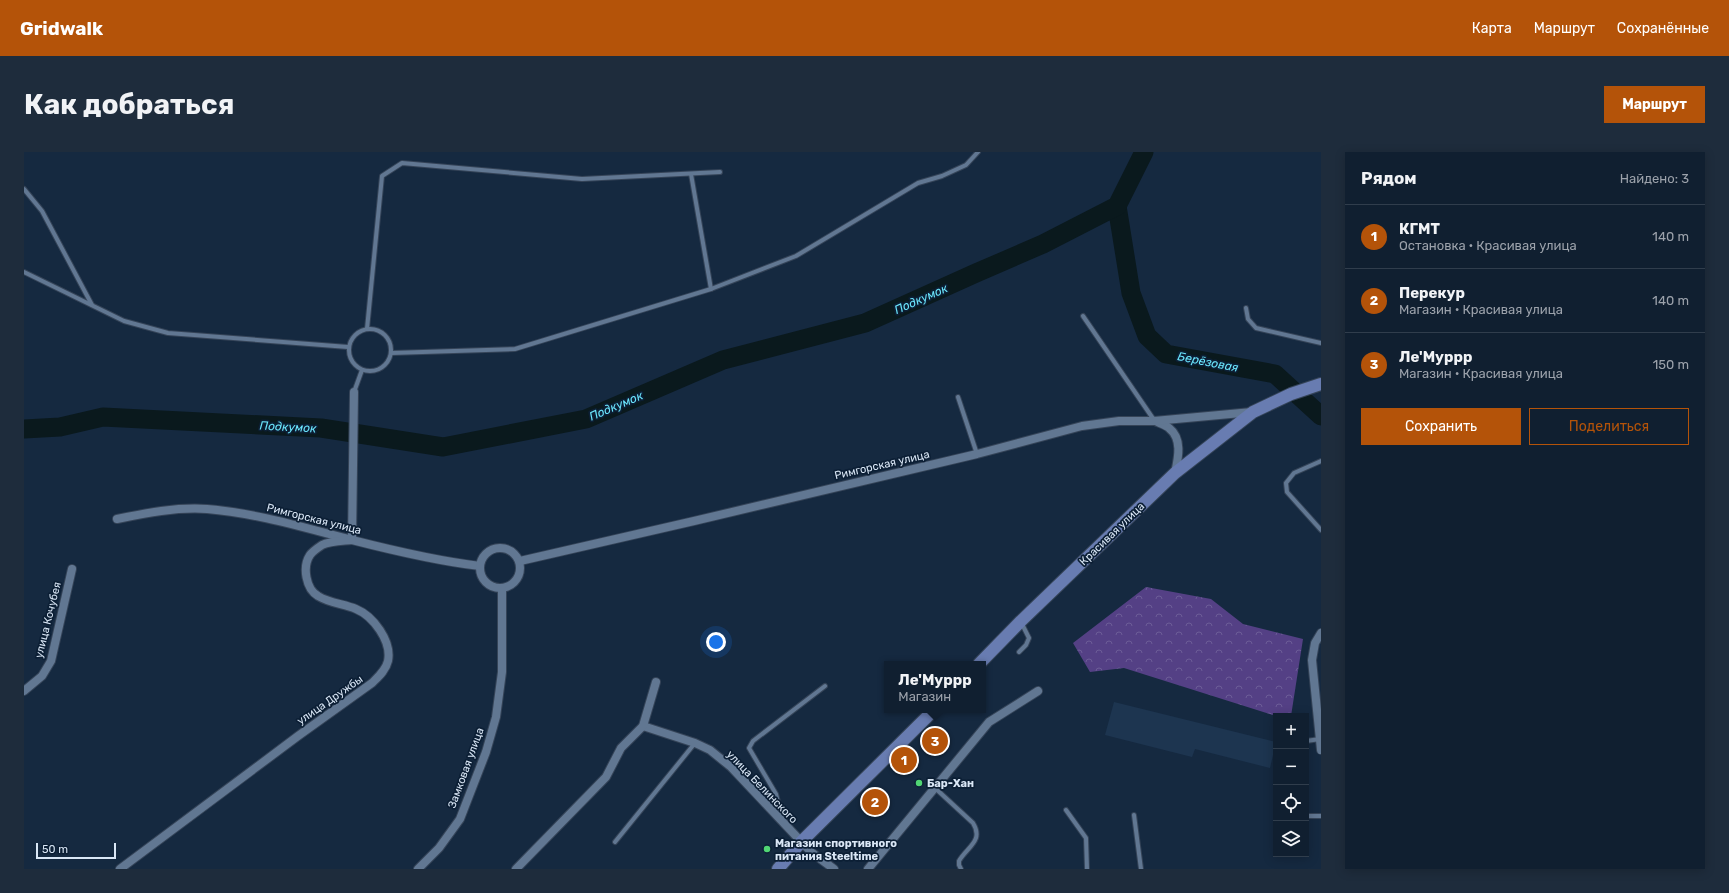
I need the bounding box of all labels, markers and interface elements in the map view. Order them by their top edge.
text: Gridwalk [20,17,103,40]
text: Карта [1472,20,1512,37]
text: Маршрут [1534,20,1595,37]
text: Сохранённые [1617,20,1709,37]
button: Маршрут [1604,86,1705,123]
text: Как добраться [24,88,234,121]
text: Рядом [1361,168,1417,188]
text: Найдено: 3 [1620,171,1689,186]
text: КГМТ [1399,220,1440,238]
text: 1 [1371,229,1377,244]
text: 140 m [1652,229,1689,244]
text: Остановка · Красивая улица [1399,238,1577,253]
water label: Подкумок [892,281,950,317]
text: Перекур [1399,284,1465,302]
text: 2 [1370,293,1378,308]
text: 140 m [1652,293,1689,308]
text: Магазин · Красивая улица [1399,302,1563,317]
text: Ле'Муррр [1399,348,1472,366]
water label: Берёзовая [1176,349,1240,375]
text: 3 [1370,357,1378,372]
text: 150 m [1653,357,1689,372]
text: Магазин · Красивая улица [1399,366,1563,381]
water label: Подкумок [587,388,646,424]
button: Сохранить [1361,408,1521,445]
button: Поделиться [1529,408,1689,445]
water label: Подкумок [259,419,317,436]
street label: Римгорская улица [833,448,931,482]
street label: Красивая улица [1077,500,1147,568]
street label: Римгорская улица [265,501,363,537]
street label: улица Кочубея [32,581,64,659]
your location [706,632,726,652]
popup [884,661,986,713]
text: Ле'Муррр [898,671,972,689]
street label: улица Дружбы [295,672,365,728]
text: Магазин [898,689,951,704]
map controls [1273,713,1309,857]
button: + [1273,713,1309,749]
street label: Замковая улица [445,726,487,810]
pin: 3 [922,726,948,756]
pin: 1 [891,745,917,775]
street label: улица Белинского [724,748,800,826]
button: − [1273,749,1309,785]
place label: Бар-Хан [927,777,974,790]
marker: Бар-Хан [914,778,924,788]
button: locate [1273,785,1309,821]
pin: 2 [862,787,888,817]
button: layers [1273,821,1309,857]
place label: Магазин спортивного питания Steeltime [775,837,897,863]
scale bar [36,841,116,860]
text: 50 m [42,843,68,856]
marker: Магазин спортивного питания Steeltime [762,844,772,854]

